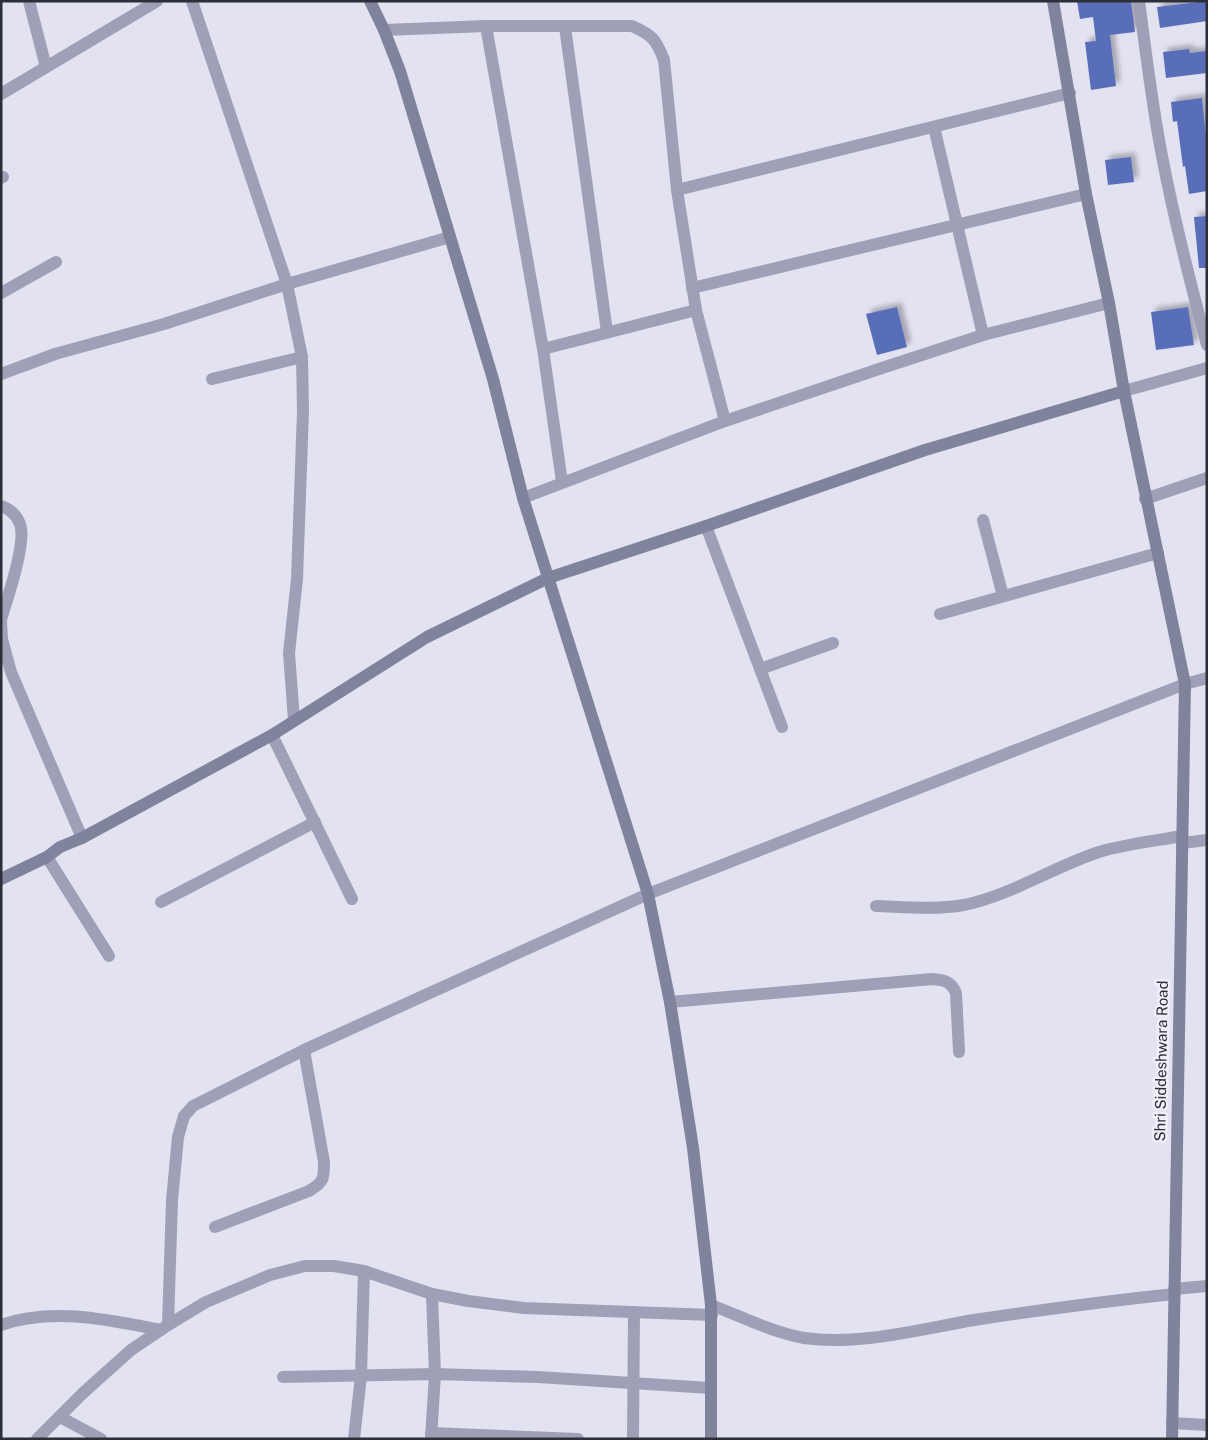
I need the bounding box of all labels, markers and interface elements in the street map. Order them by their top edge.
street label: Shri Siddeshwara Road [1151,980,1171,1142]

